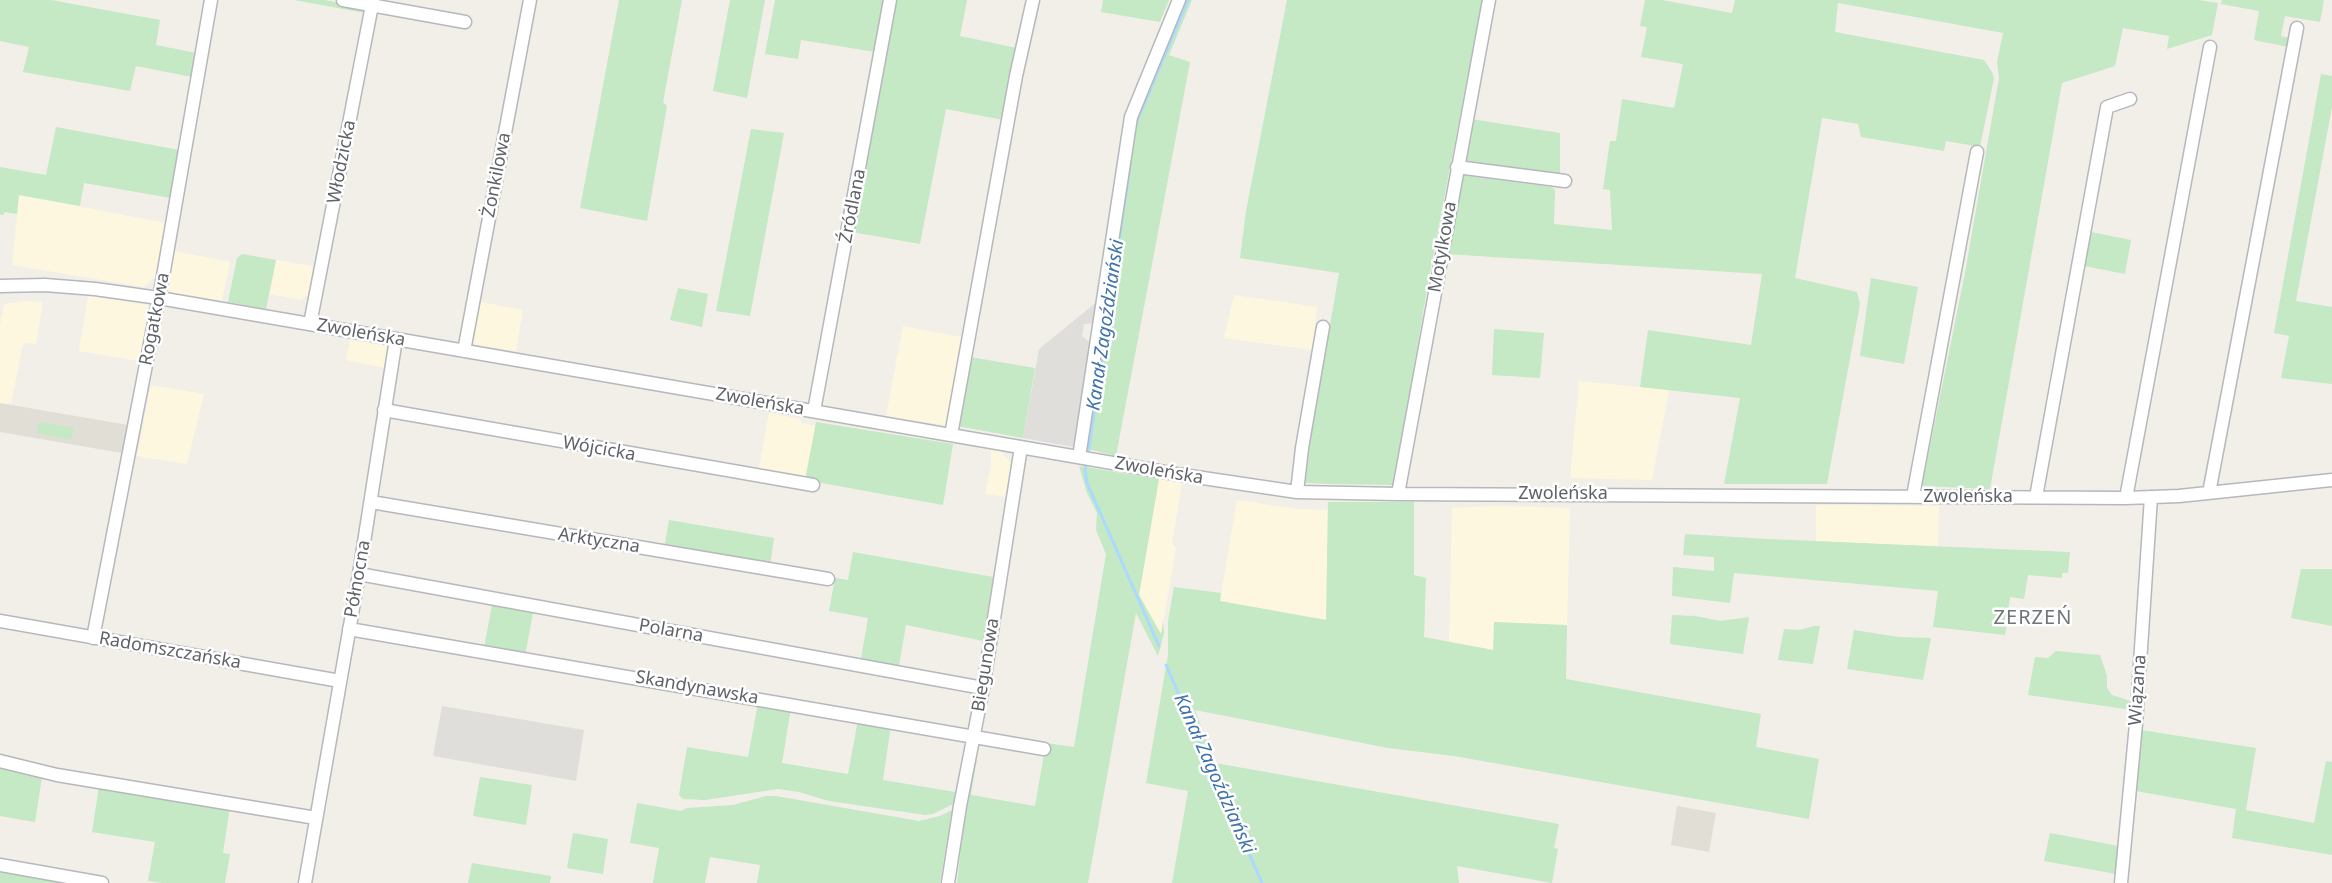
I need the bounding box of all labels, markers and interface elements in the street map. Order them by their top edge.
street label: Włodzicka [323,118,361,206]
street label: Żonkilowa [478,131,516,219]
street label: Źródlana [835,167,871,245]
street label: Motylkowa [1424,200,1462,294]
water label: Kanał Zagoździański [1083,238,1129,412]
street label: Rogatkowa [135,271,175,367]
street label: Zwoleńska [315,315,407,351]
street label: Zwoleńska [714,384,806,420]
street label: Wójcicka [561,432,637,466]
street label: Zwoleńska [1113,453,1205,489]
street label: Zwoleńska [1518,483,1608,505]
street label: Zwoleńska [1923,486,2013,508]
street label: Arktyczna [557,524,641,558]
street label: Północna [341,539,375,619]
district label: ZERZEŃ [1993,606,2073,630]
street label: Polarna [637,615,705,647]
street label: Biegunowa [968,617,1004,713]
street label: Radomszczańska [97,628,243,674]
street label: Wiązana [2125,654,2151,726]
street label: Skandynawska [634,667,760,709]
water label: Kanał Zagoździański [1168,691,1260,857]

